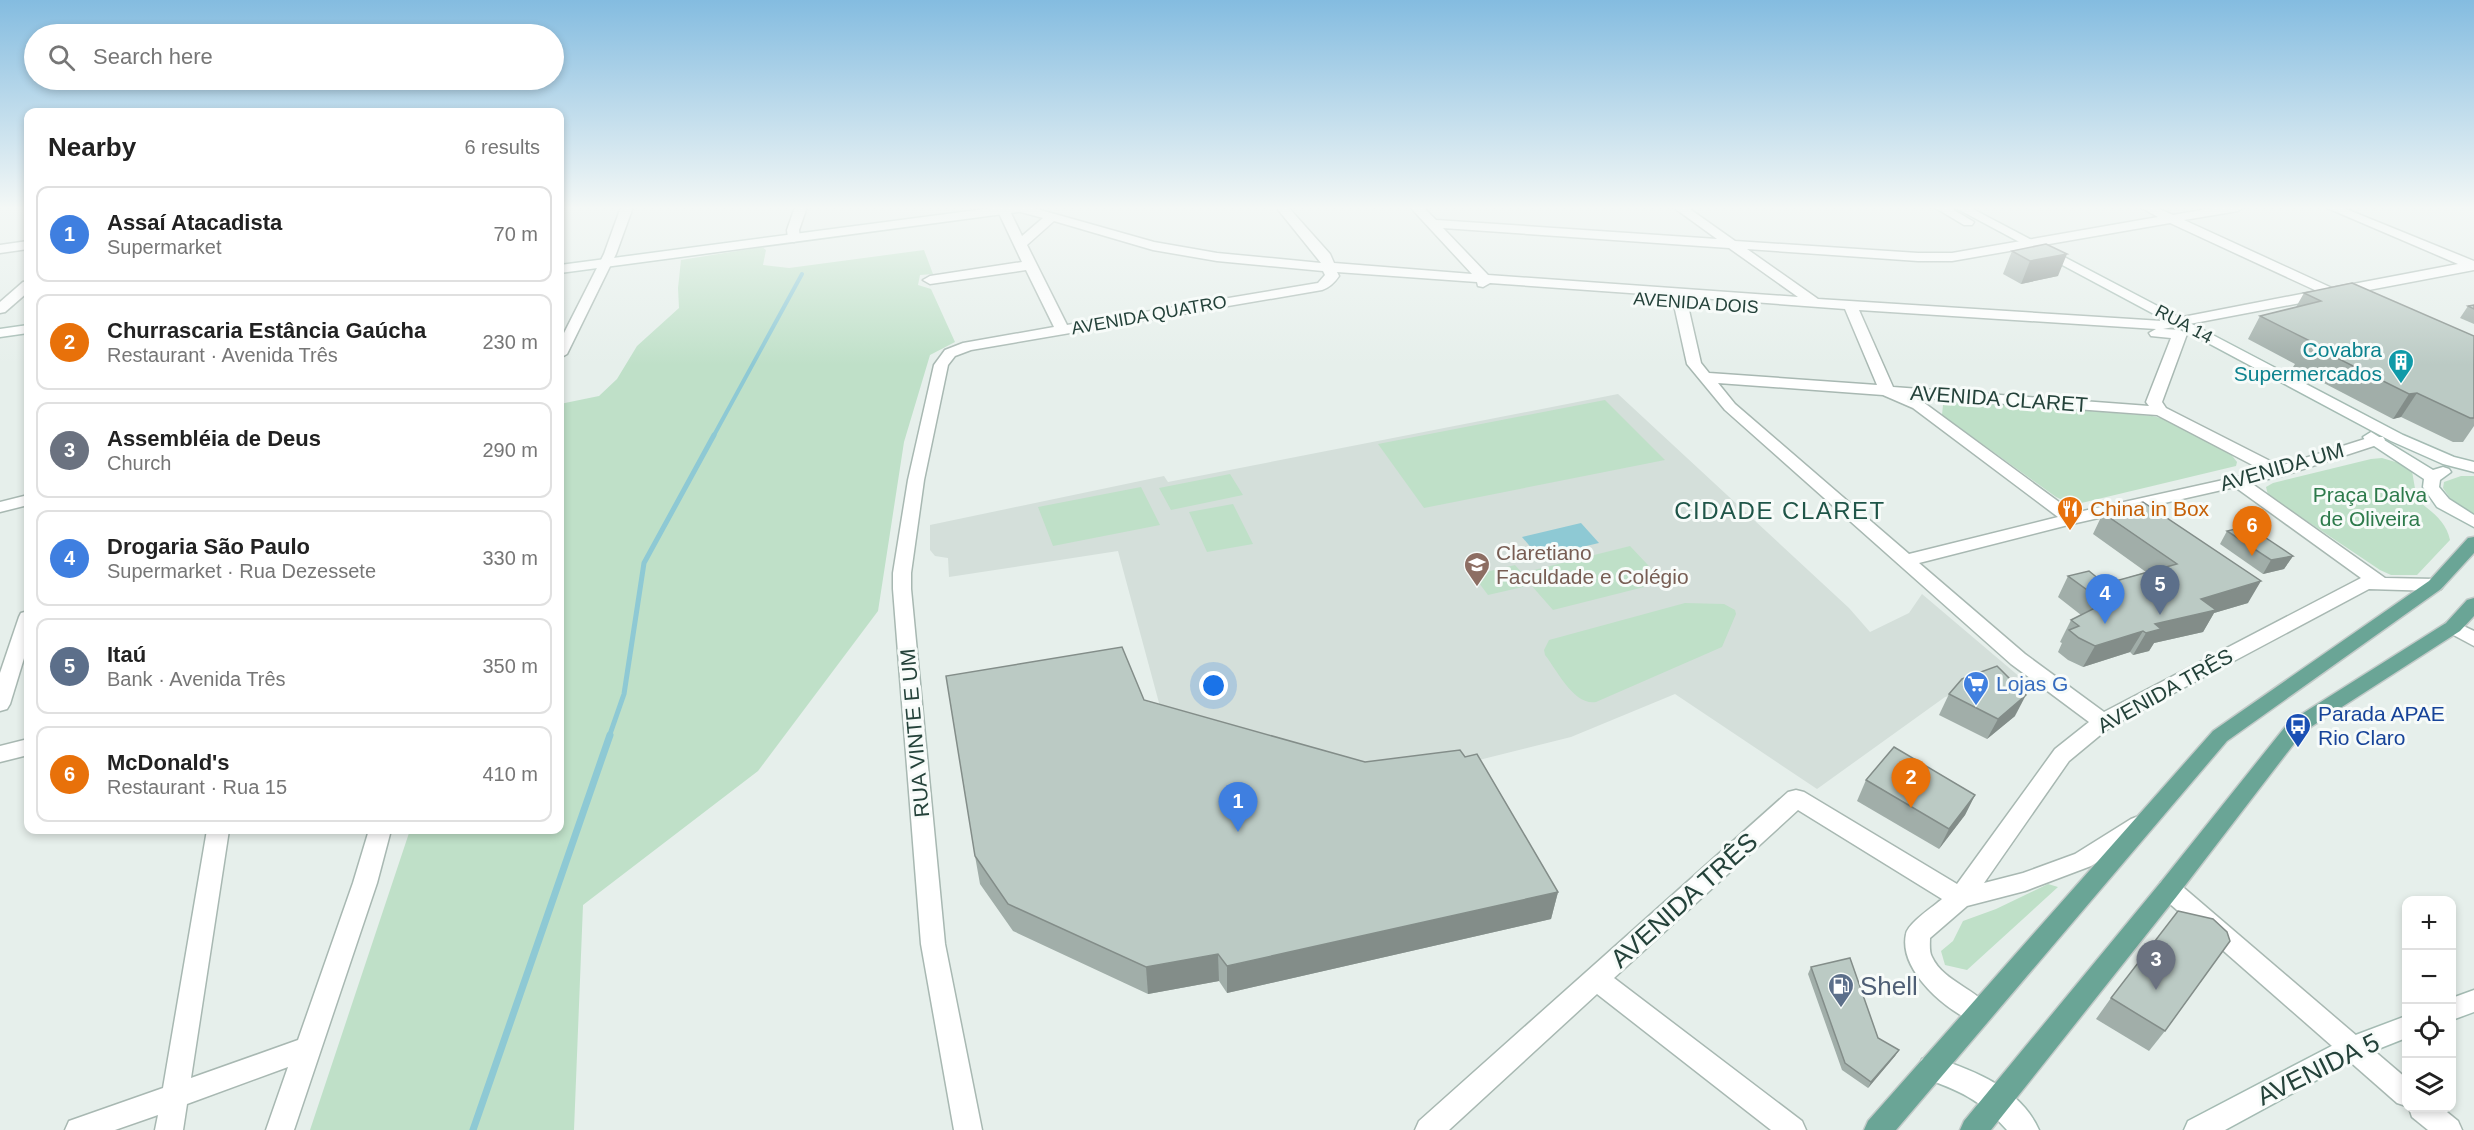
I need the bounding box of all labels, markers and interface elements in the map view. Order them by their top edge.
search box [24,24,564,90]
icon: search [45,41,78,74]
text: Search here [93,44,213,69]
text: Nearby [48,132,136,162]
text: 6 results [464,136,540,158]
text: Assaí Atacadista [107,210,282,235]
text: 1 [64,223,75,245]
text: 70 m [494,223,538,245]
text: Supermarket [107,236,222,258]
street label: AVENIDA DOIS [1633,289,1759,317]
street label: AVENIDA QUATRO [1070,291,1228,339]
street label: RUA 14 [2152,301,2216,347]
text: Churrascaria Estância Gaúcha [107,318,426,343]
text: 2 [64,331,75,353]
text: 230 m [482,331,538,353]
place label: Covabra Supermercados [2234,338,2382,385]
text: Restaurant · Avenida Três [107,344,338,366]
building icon: Covabra Supermercados [2386,347,2416,385]
street label: AVENIDA CLARET [1909,381,2089,416]
text: Assembléia de Deus [107,426,321,451]
street label: AVENIDA UM [2217,438,2347,495]
text: 3 [64,439,75,461]
text: 290 m [482,439,538,461]
text: Church [107,452,171,474]
park label: Praça Dalva de Oliveira [2313,483,2428,530]
restaurant icon: China in Box [2055,494,2085,532]
district label: CIDADE CLARET [1674,497,1886,524]
place label: China in Box [2090,497,2210,520]
pin: 6 [2232,506,2272,556]
text: Drogaria São Paulo [107,534,310,559]
place label: Claretiano Faculdade e Colégio [1496,541,1689,588]
text: 4 [64,547,75,569]
text: 330 m [482,547,538,569]
school or university icon: Claretiano Faculdade e Colégio [1462,550,1492,588]
text: Supermarket · Rua Dezessete [107,560,376,582]
pin: 5 [2140,566,2180,615]
pin: 4 [2086,574,2124,624]
text: Itaú [107,642,146,667]
street label: AVENIDA TRÊS [2093,644,2236,737]
street label: RUA VINTE E UM [896,648,933,818]
text: 5 [64,655,75,677]
text: 350 m [482,655,538,677]
text: Bank · Avenida Três [107,668,286,690]
supermarket icon: Lojas G [1961,669,1991,707]
your location [1199,671,1228,700]
place label: Lojas G [1996,672,2068,695]
place label: Parada APAE Rio Claro [2318,702,2445,749]
bus stop icon: Parada APAE Rio Claro [2283,711,2313,749]
text: McDonald's [107,750,230,775]
pin: 2 [1892,758,1930,808]
text: 6 [64,763,75,785]
text: 410 m [482,763,538,785]
text: Restaurant · Rua 15 [107,776,287,798]
pin: 1 [1218,782,1258,832]
street label: AVENIDA TRÊS [1605,826,1763,974]
map controls [2402,896,2456,1112]
button: + [2402,896,2456,950]
pin: 3 [2136,940,2176,990]
button: − [2402,950,2456,1004]
fuel station icon: Shell [1826,971,1856,1009]
place label: Shell [1860,971,1918,1001]
button: locate [2402,1004,2456,1058]
street label: AVENIDA 5 [2252,1026,2384,1112]
button: layers [2402,1058,2456,1112]

